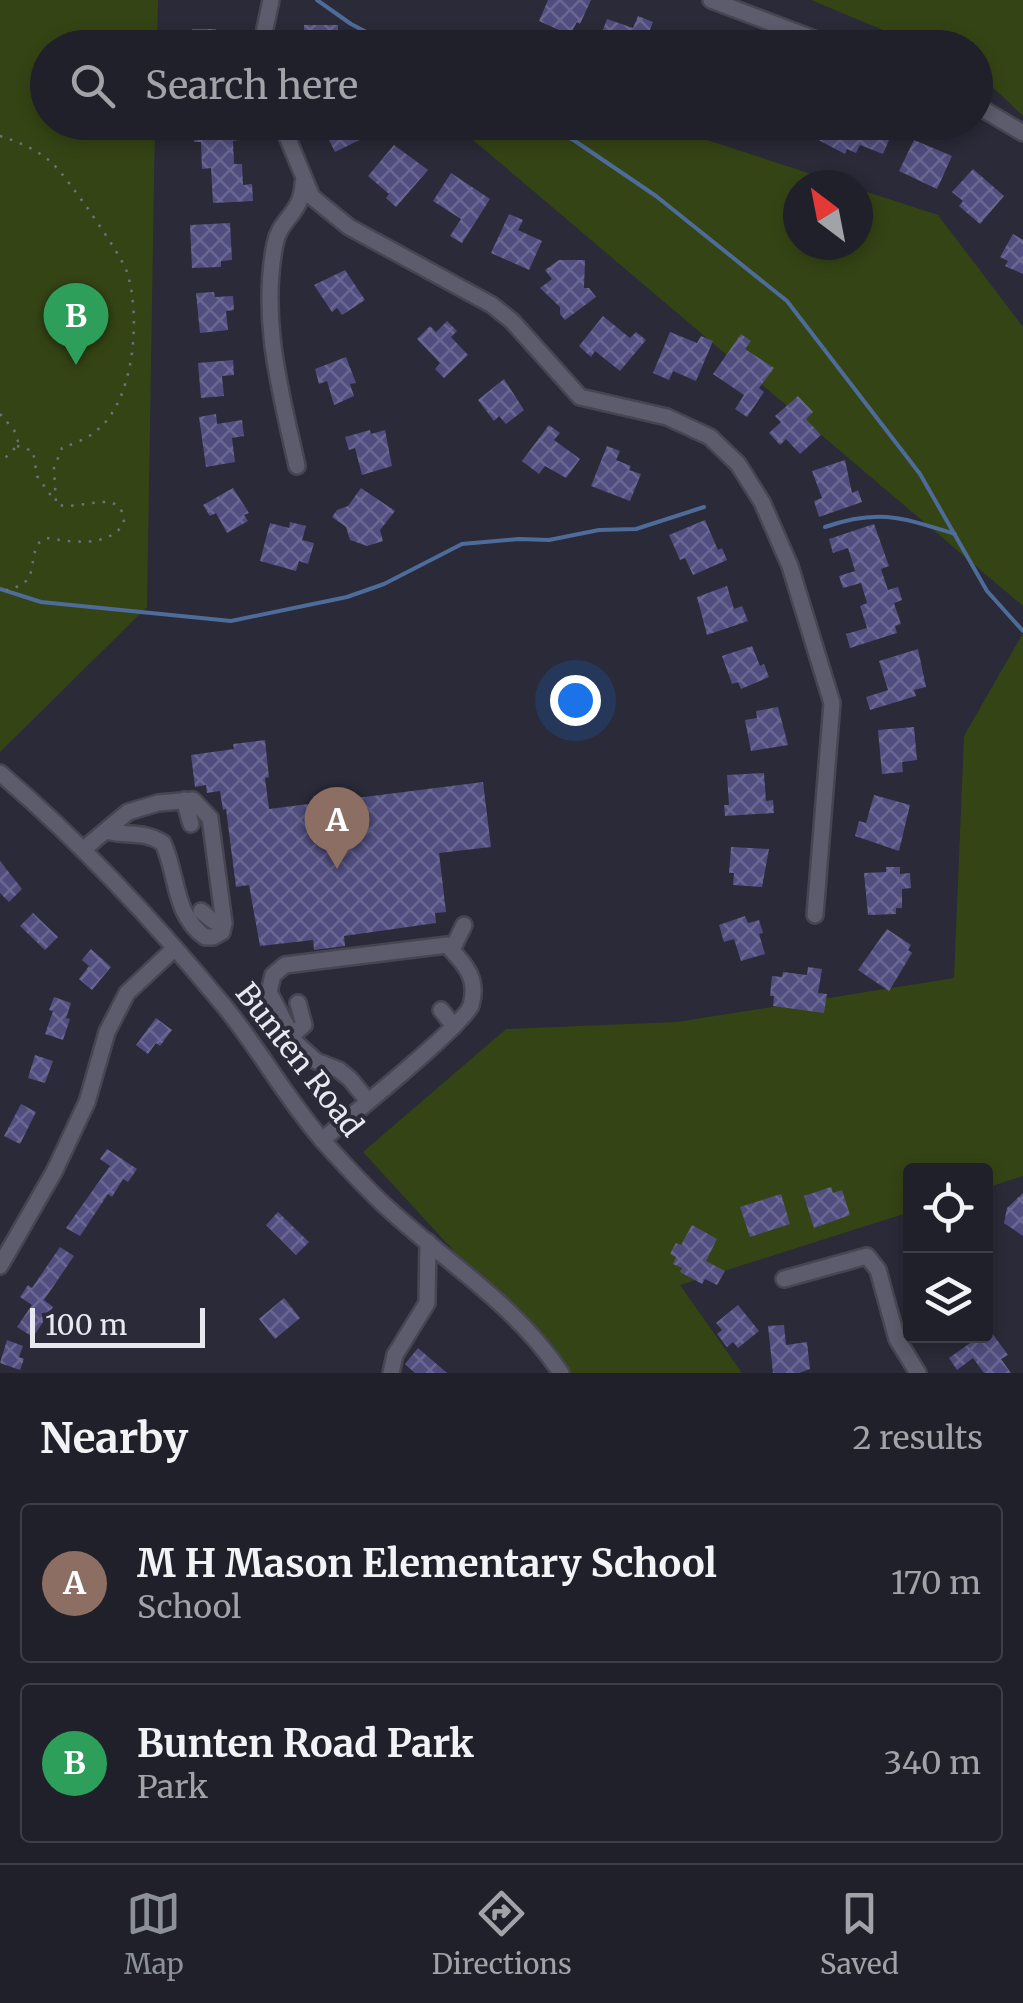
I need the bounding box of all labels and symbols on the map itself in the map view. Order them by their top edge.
north arrow [783,170,873,260]
pin: B [44,282,108,365]
your location [550,675,601,726]
pin: A [304,786,370,869]
street label: Bunten Road [228,975,372,1144]
scale bar [30,1303,205,1348]

